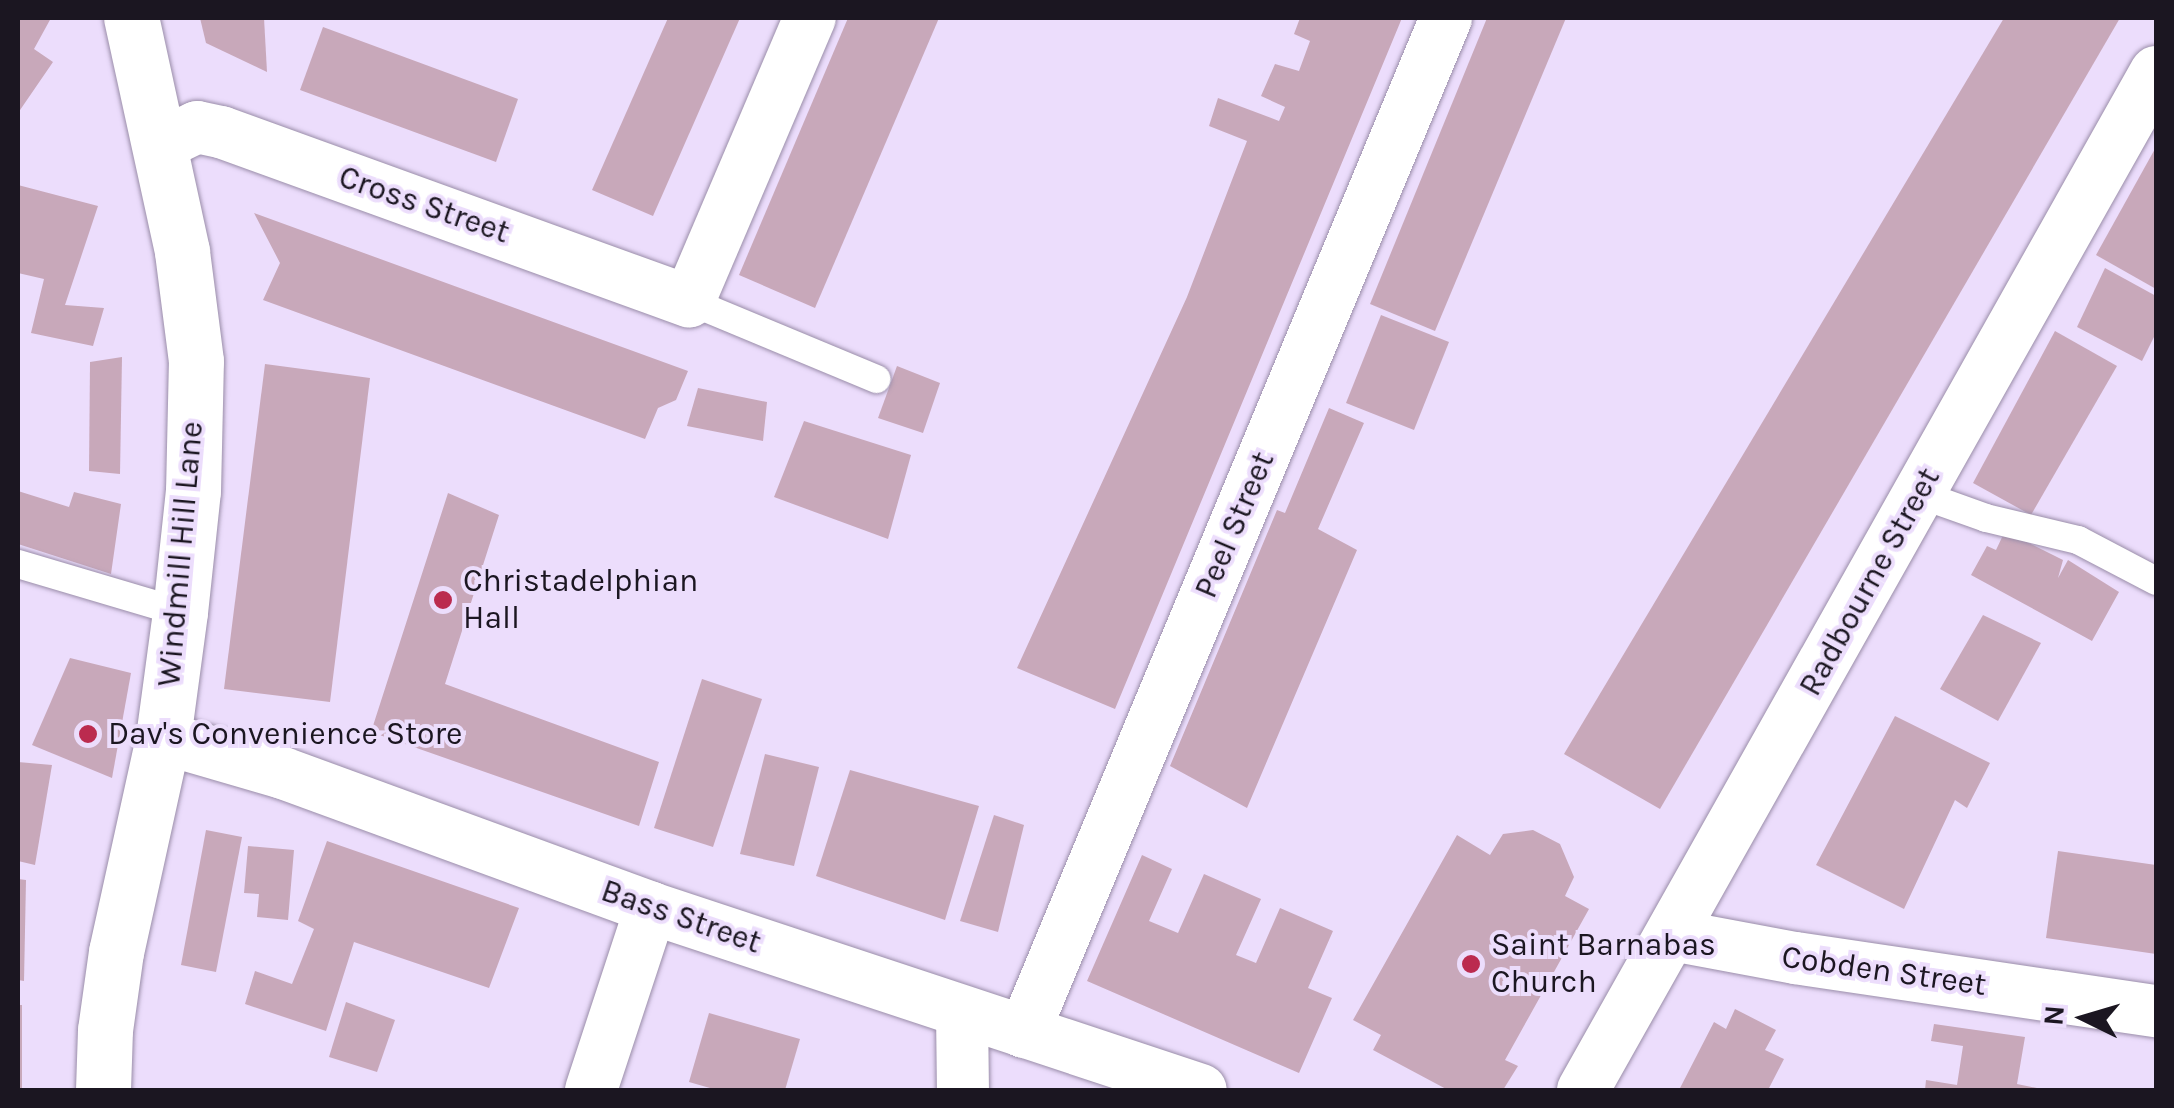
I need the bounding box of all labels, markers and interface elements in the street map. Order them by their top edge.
street label: Cross Street [334,158,514,252]
street label: Windmill Hill Lane [150,420,212,688]
street label: Peel Street [1187,446,1283,604]
street label: Radbourne Street [1791,461,1949,703]
place label: Christadelphian Hall [463,563,698,638]
marker: Christadelphian Hall [432,589,454,611]
place label: Dav's Convenience Store [108,715,462,753]
marker: Dav's Convenience Store [77,723,99,745]
street label: Bass Street [596,872,766,962]
place label: Saint Barnabas Church [1491,927,1716,1002]
street label: Cobden Street [1779,938,1989,1004]
marker: Saint Barnabas Church [1460,953,1482,975]
north arrow [2034,968,2134,1068]
text: N [2036,1004,2071,1027]

